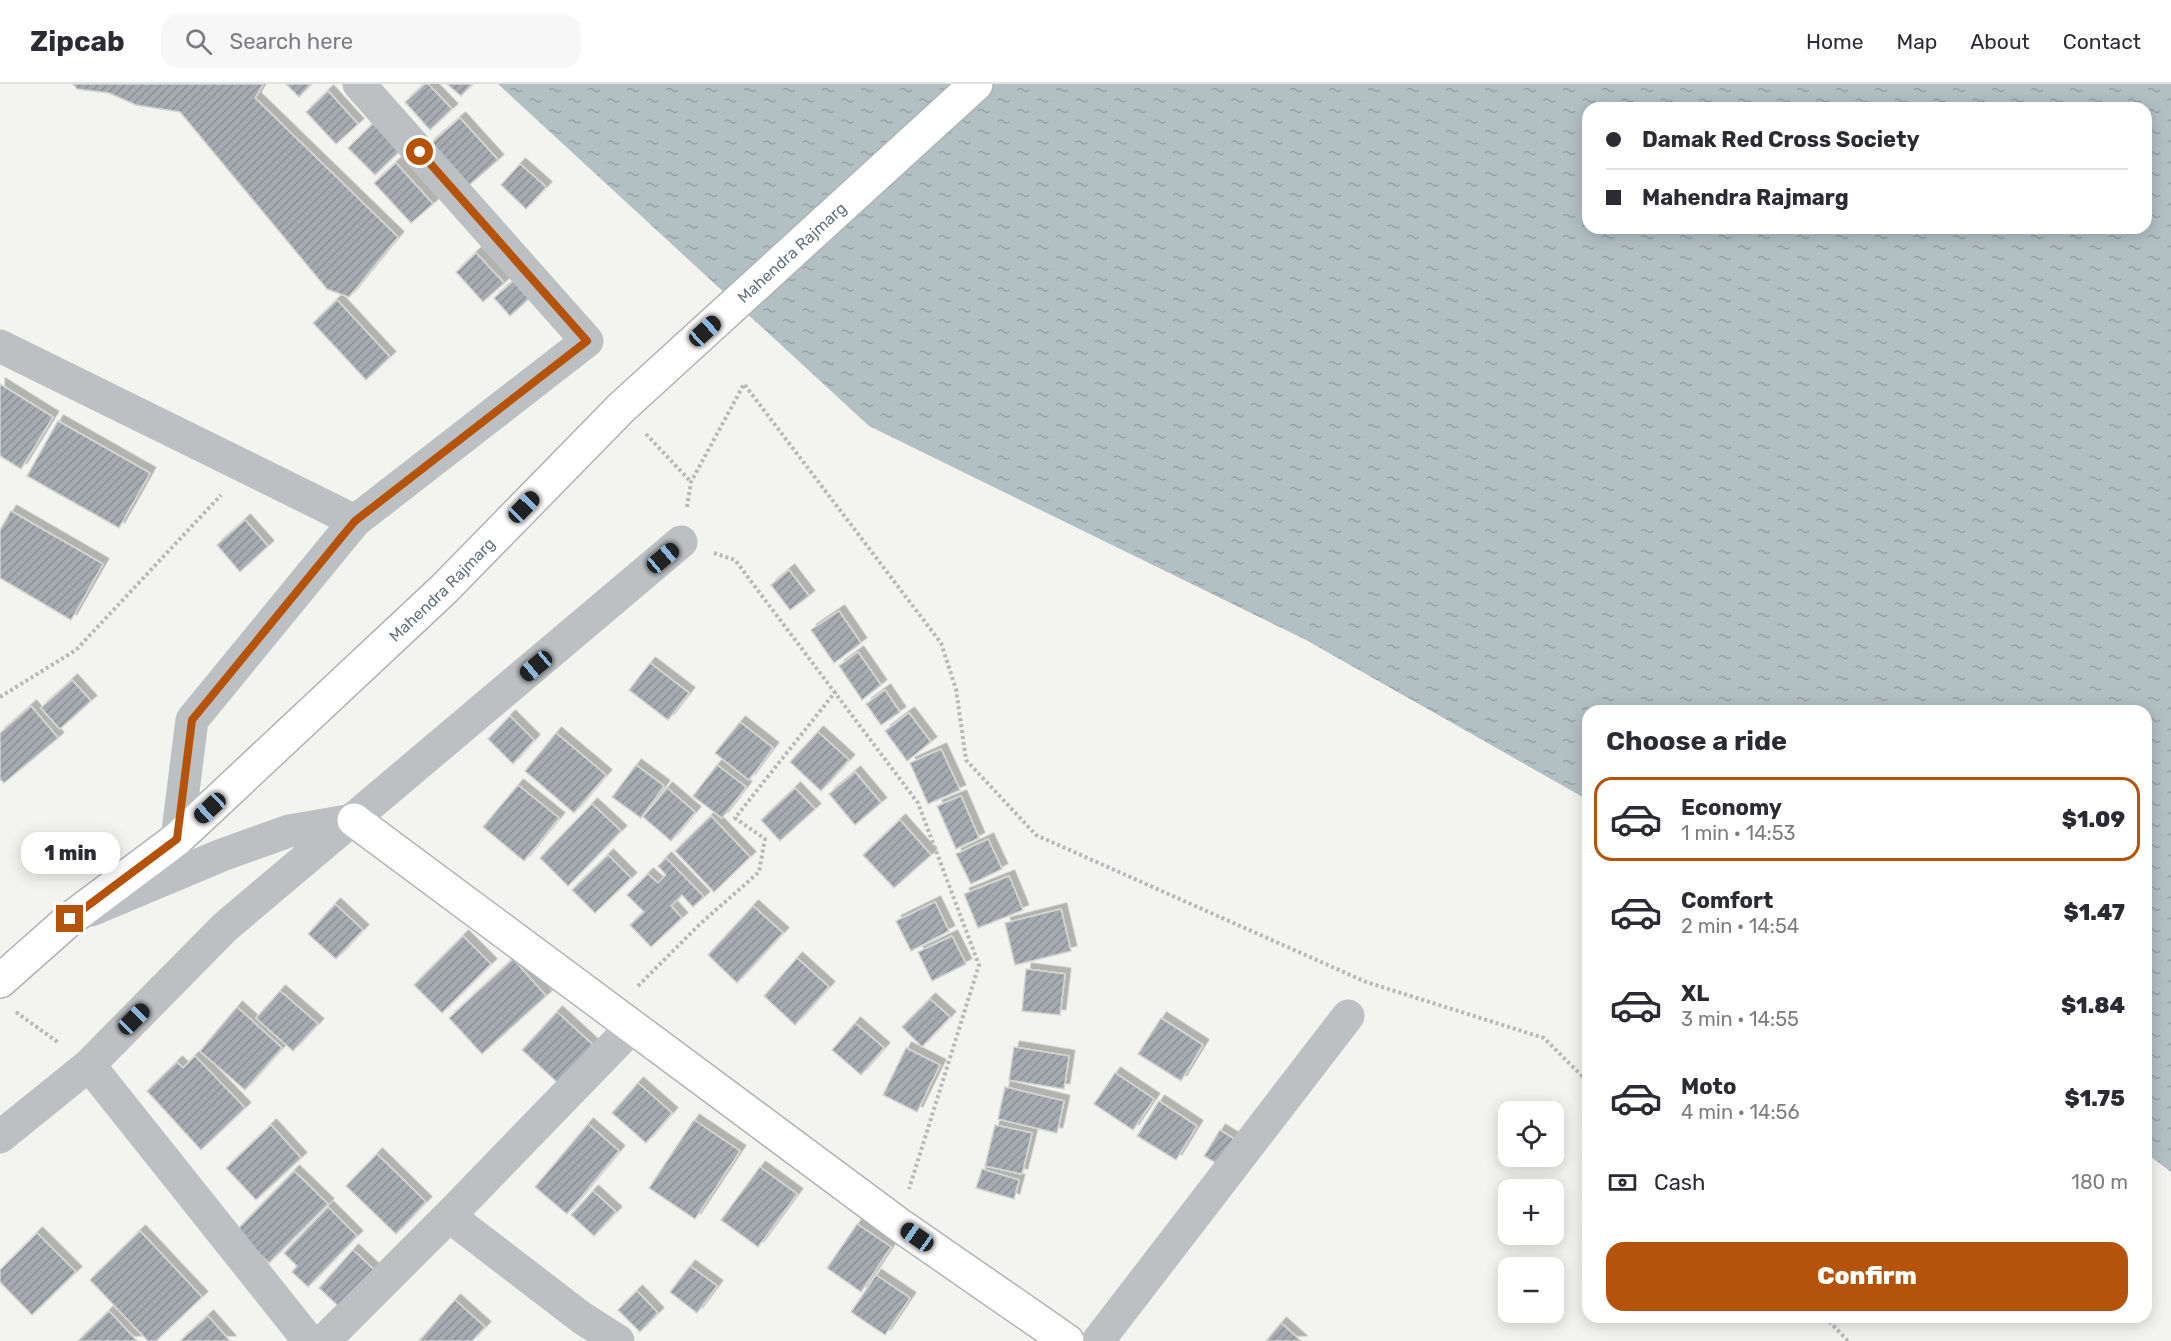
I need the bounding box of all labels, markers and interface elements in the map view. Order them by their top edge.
search box [161,14,581,68]
text: Zipcab [30,25,125,58]
icon: search [182,25,215,58]
text: Search here [230,28,353,55]
text: Home [1806,29,1863,54]
text: Map [1896,29,1937,54]
text: About [1970,29,2030,54]
text: Contact [2063,29,2141,54]
text: Damak Red Cross Society [1642,126,1920,153]
route start [406,138,433,165]
text: Mahendra Rajmarg [1642,184,1849,211]
street label: Mahendra Rajmarg [733,198,850,307]
car [686,312,724,350]
car [505,488,543,526]
street label: Mahendra Rajmarg [385,534,499,645]
car [643,540,683,576]
car [516,648,556,684]
text: Choose a ride [1606,725,1787,757]
car [191,789,229,827]
icon: car [1609,792,1663,846]
text: Economy [1681,794,1782,821]
text: $1.09 [2062,806,2125,833]
text: 1 min · 14:53 [1681,821,1796,845]
callout: 1 min [20,832,119,874]
text: 1 min [44,841,97,865]
icon: car [1609,885,1663,939]
text: Comfort [1681,887,1773,914]
text: $1.47 [2064,899,2125,926]
route end [56,905,83,932]
text: 2 min · 14:54 [1681,914,1799,938]
icon: car [1609,978,1663,1032]
text: XL [1681,980,1709,1007]
text: $1.84 [2061,992,2125,1019]
car [115,1000,153,1038]
text: 3 min · 14:55 [1681,1007,1799,1031]
icon: car [1609,1071,1663,1125]
text: Moto [1681,1073,1736,1100]
text: $1.75 [2064,1085,2125,1112]
text: 4 min · 14:56 [1681,1100,1800,1124]
map controls [1498,1101,1564,1323]
button: locate [1498,1101,1564,1167]
icon: cash [1606,1166,1639,1199]
text: Cash [1654,1169,1705,1196]
text: 180 m [2071,1170,2128,1194]
button: + [1498,1179,1564,1245]
car [897,1219,937,1255]
button: Confirm [1606,1242,2128,1311]
button: − [1498,1257,1564,1323]

